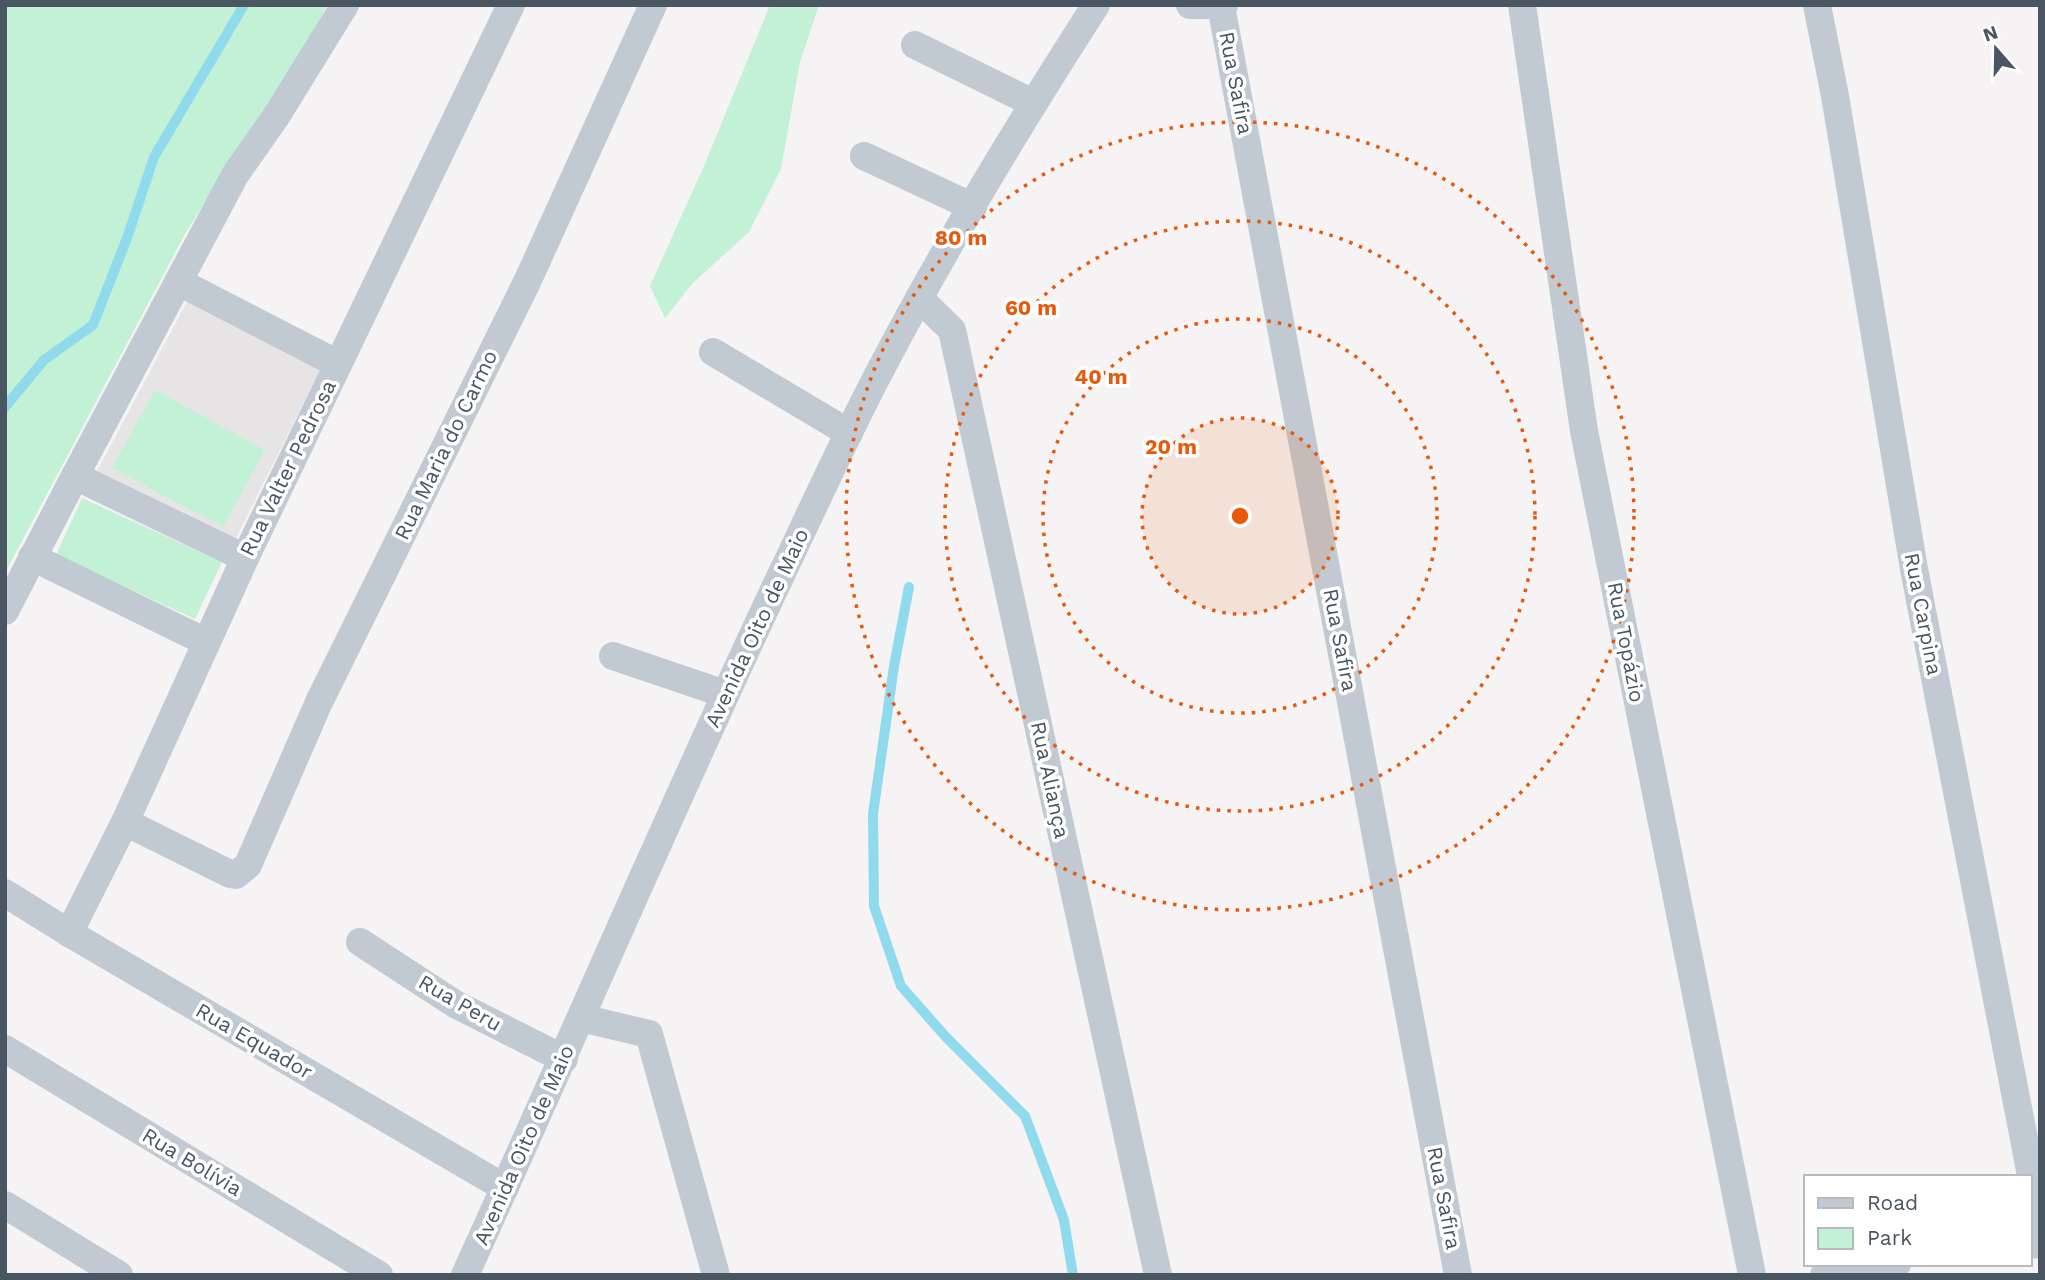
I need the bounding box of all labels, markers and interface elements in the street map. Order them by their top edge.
north arrow [1961,14,2031,84]
text: N [1980,20,2001,47]
street label: Rua Safira [1214,29,1259,137]
text: 80 m [935,225,987,250]
text: 60 m [1005,295,1057,320]
street label: Rua Maria do Carmo [389,346,502,544]
text: 40 m [1075,364,1127,389]
street label: Rua Valter Pedrosa [234,376,341,560]
text: 20 m [1145,434,1197,459]
centre of rings [1228,504,1252,528]
street label: Avenida Oito de Maio [699,524,814,731]
street label: Rua Carpina [1899,551,1948,677]
street label: Rua Topázio [1603,580,1650,704]
street label: Rua Safira [1318,586,1363,694]
street label: Rua Aliança [1026,719,1075,841]
street label: Rua Peru [414,969,506,1036]
street label: Rua Equador [191,997,317,1084]
street label: Avenida Oito de Maio [468,1041,579,1249]
street label: Rua Bolívia [138,1122,247,1201]
street label: Rua Safira [1422,1144,1467,1252]
legend [1804,1175,2031,1266]
text: Road [1867,1190,1918,1215]
text: Park [1867,1225,1912,1250]

